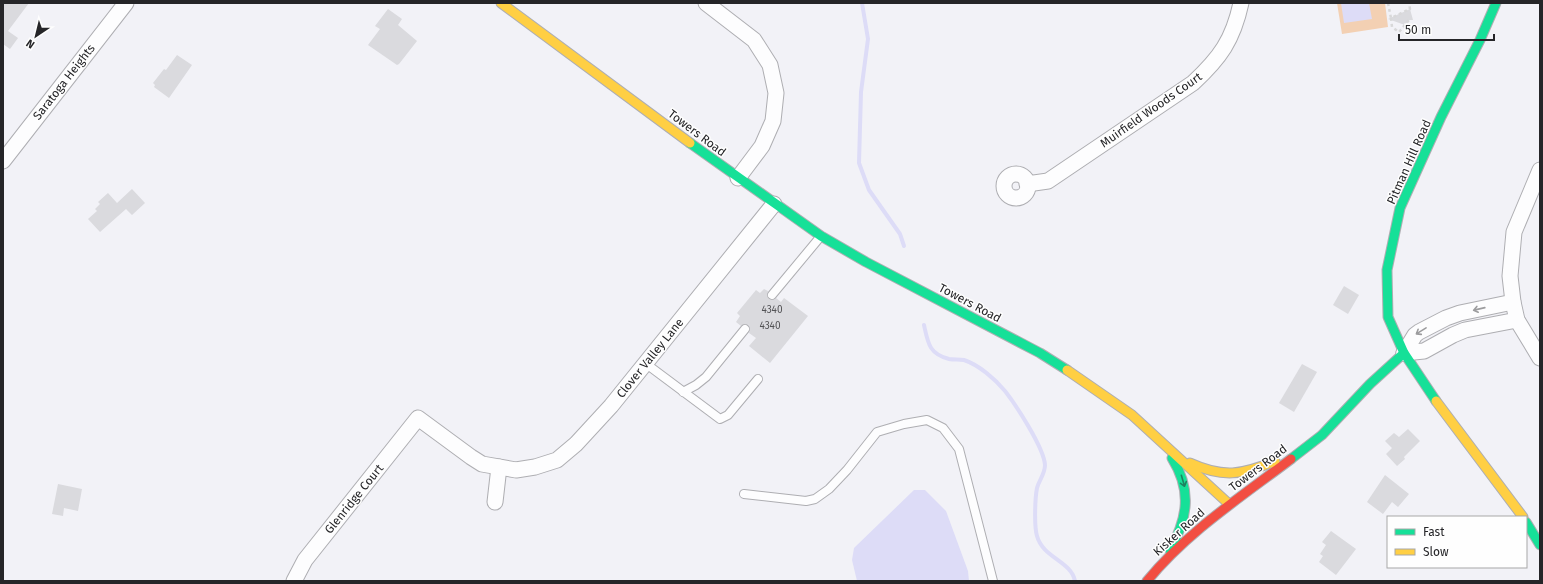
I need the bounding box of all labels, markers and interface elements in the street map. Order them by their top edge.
north arrow [16,16,56,56]
scale bar [1399,16,1494,42]
text: 50 m [1405,23,1431,37]
text: N [24,36,37,51]
street label: Saratoga Heights [30,41,98,123]
street label: Muirfield Woods Court [1098,69,1205,150]
street label: Towers Road [665,107,729,159]
street label: Pitman Hill Road [1384,118,1434,206]
street label: Towers Road [936,281,1004,325]
house number: 4340 [762,304,783,316]
one-way arrow [1473,306,1486,314]
street label: Clover Valley Lane [614,315,686,401]
house number: 4340 [760,320,781,332]
one-way arrow [1415,328,1427,336]
street label: Towers Road [1226,442,1290,494]
street label: Glenridge Court [322,461,387,536]
one-way arrow [1180,474,1188,487]
street label: Kisker Road [1150,505,1208,559]
legend [1387,516,1527,568]
text: Fast [1423,525,1445,539]
text: Slow [1423,545,1449,559]

